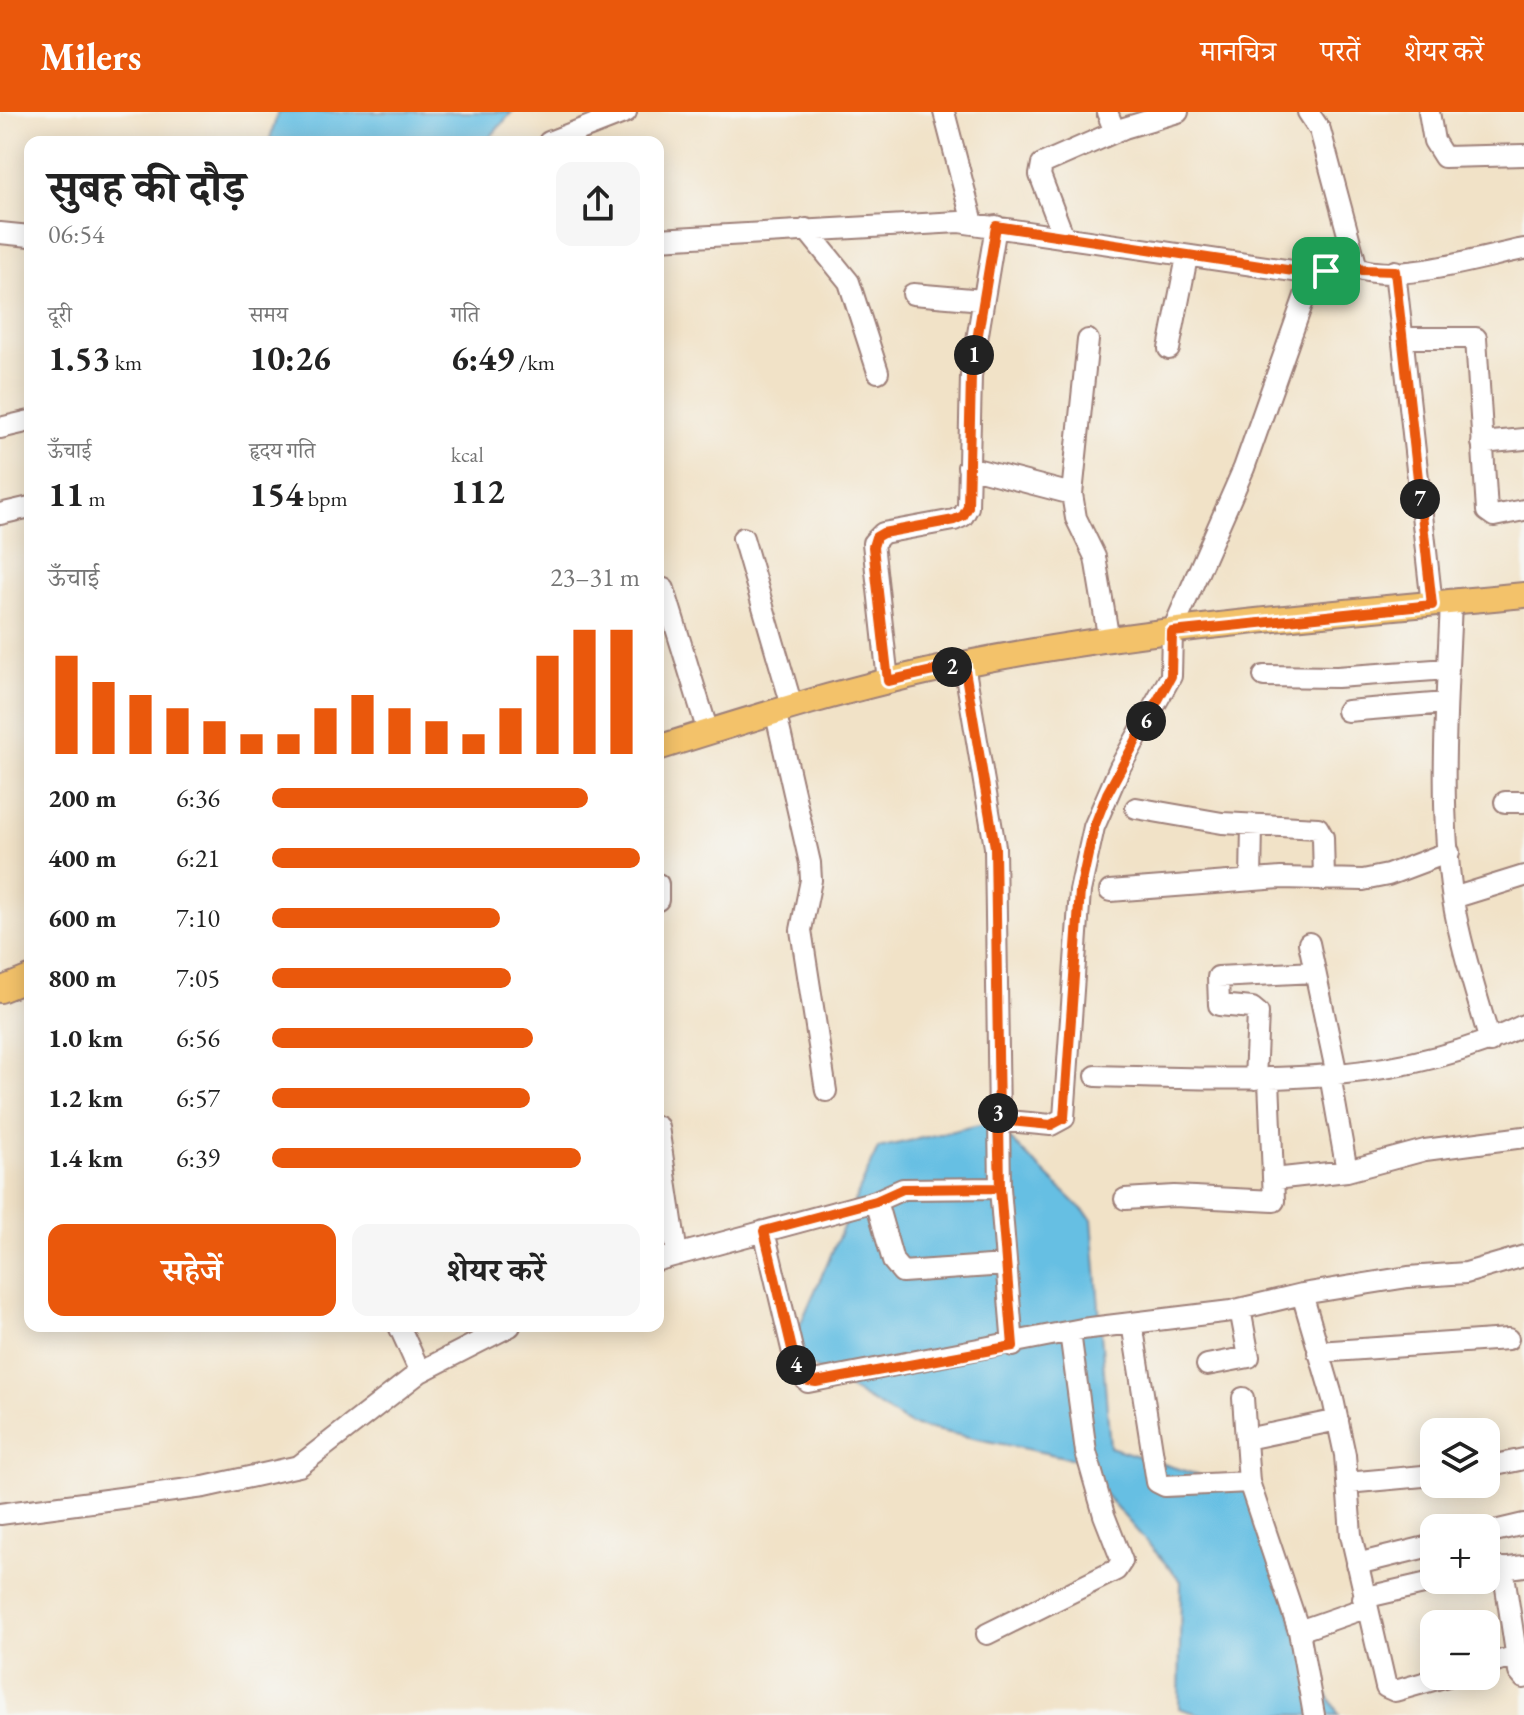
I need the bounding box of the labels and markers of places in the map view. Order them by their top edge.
pin [1292,237,1360,305]
pin: 1 [954,335,994,375]
pin: 7 [1400,479,1440,519]
pin: 2 [932,647,972,687]
pin: 6 [1126,701,1166,741]
pin: 3 [978,1093,1018,1133]
pin: 4 [776,1345,816,1385]

